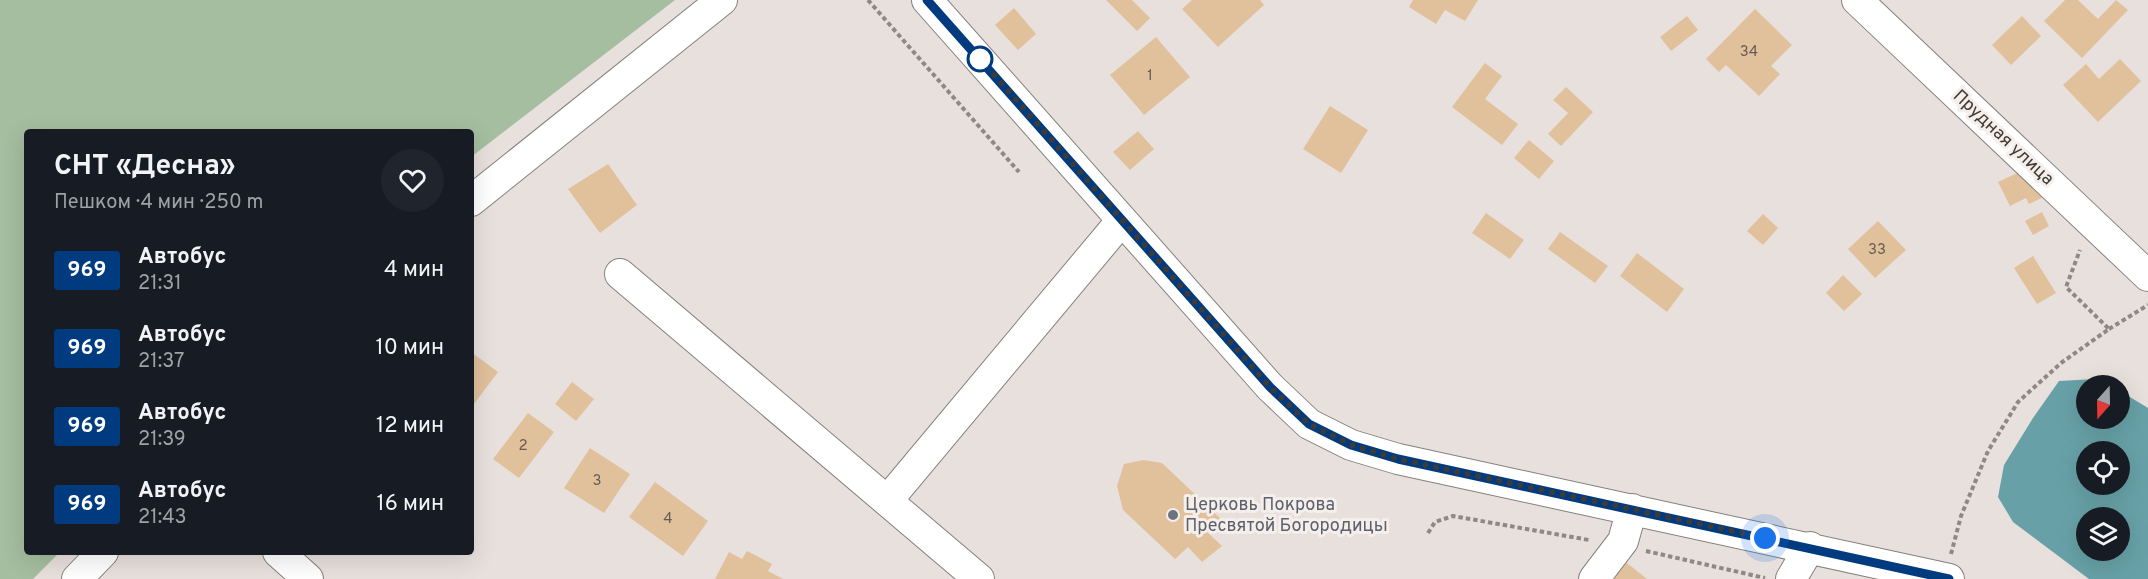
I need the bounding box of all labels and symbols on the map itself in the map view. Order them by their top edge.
house number: 34 [1740,43,1758,62]
unlabelled marker [967,46,993,72]
house number: 1 [1147,67,1153,86]
street label: Прудная улица [1948,85,2058,191]
house number: 33 [1868,241,1886,260]
north arrow [2076,375,2130,429]
house number: 2 [518,437,528,456]
house number: 3 [592,472,602,491]
place label: Церковь Покрова Пресвятой Богородицы [1185,494,1388,538]
marker: Церковь Покрова Пресвятой Богородицы [1166,508,1180,522]
house number: 4 [663,510,673,529]
your location [1750,523,1780,553]

